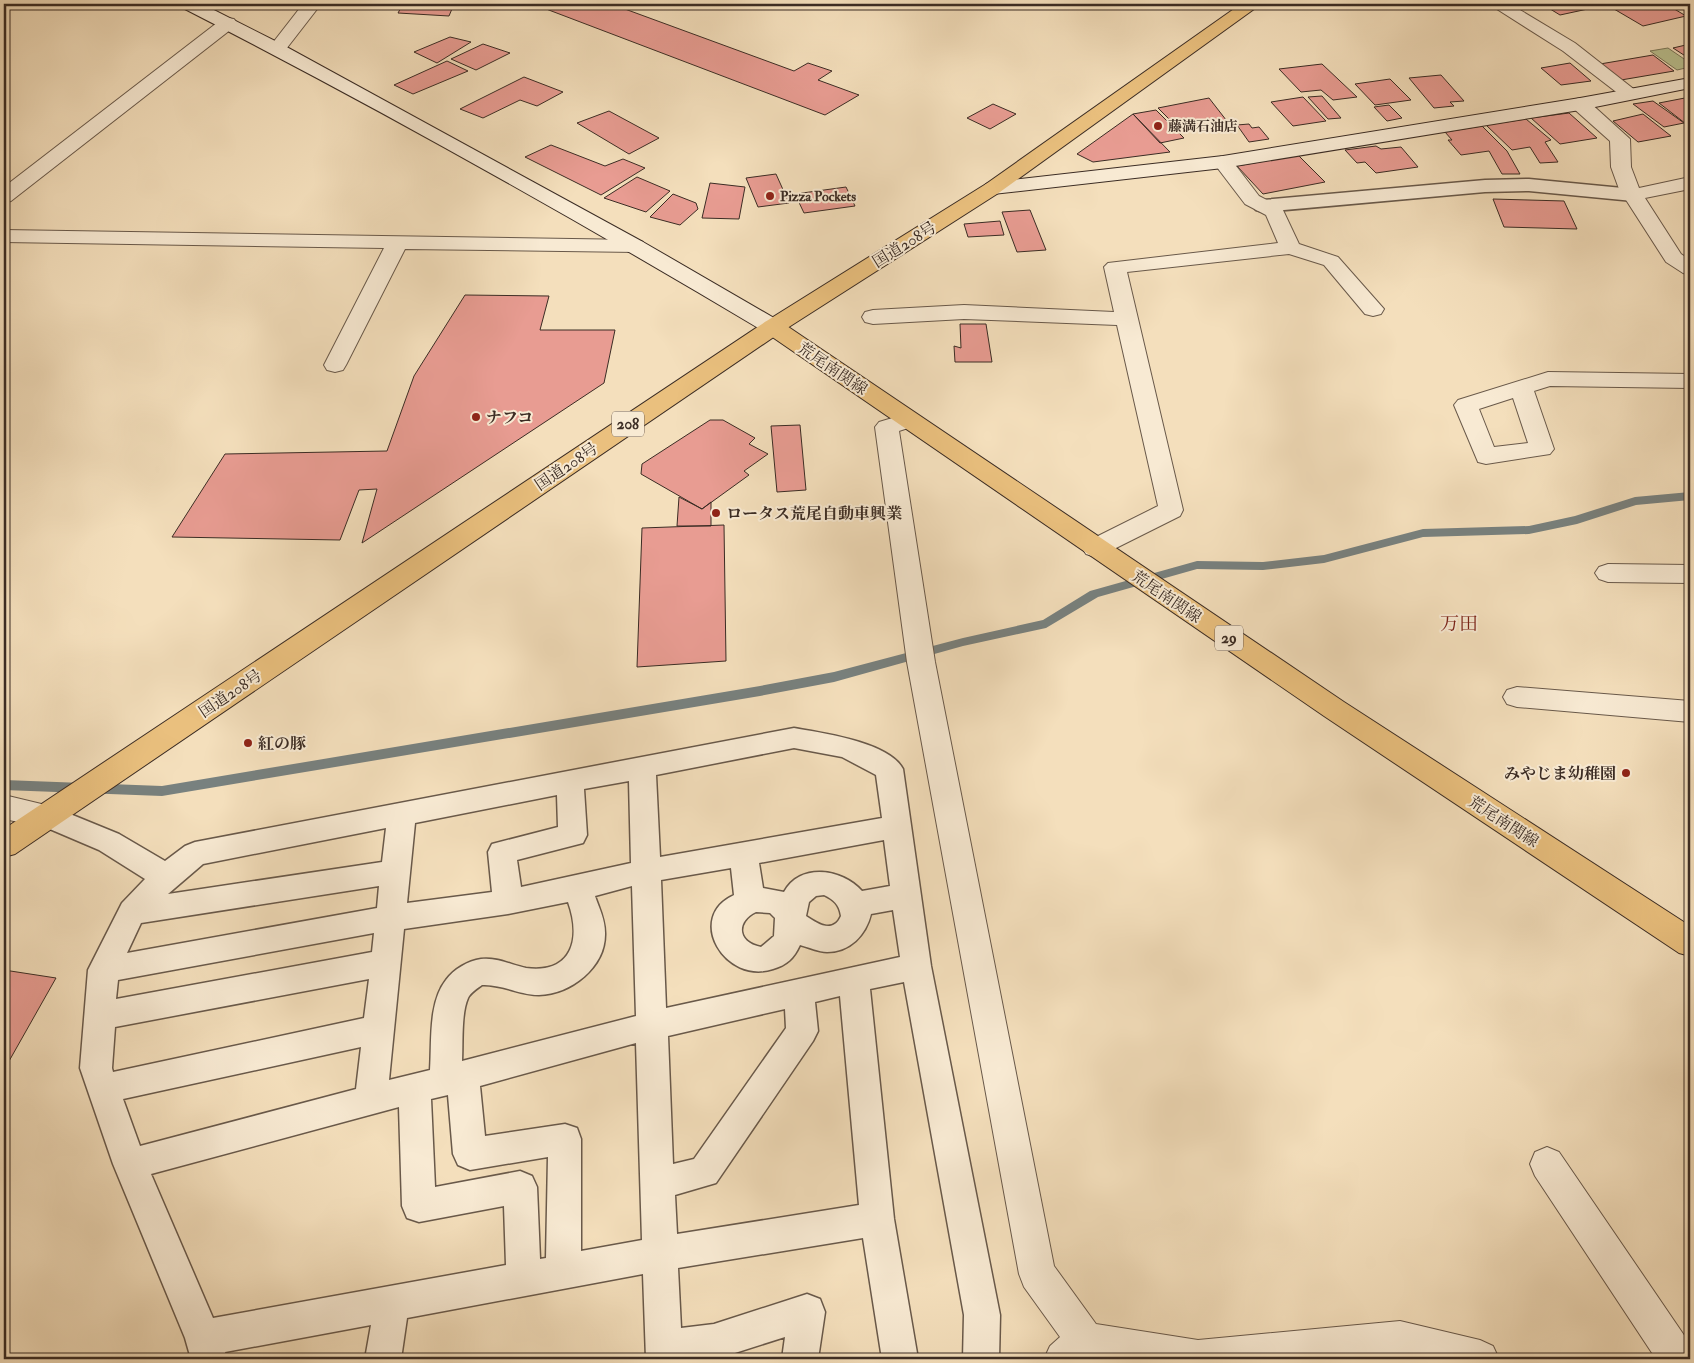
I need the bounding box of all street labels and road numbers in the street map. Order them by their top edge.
street label: 国道208号 [869,217,940,272]
street label: 荒尾南関線 [794,338,871,399]
road number: 208 [612,412,644,436]
street label: 国道208号 [531,438,602,495]
street label: 荒尾南関線 [1128,566,1205,627]
road number: 29 [1215,626,1243,650]
street label: 国道208号 [195,665,266,722]
street label: 荒尾南関線 [1464,792,1542,852]

